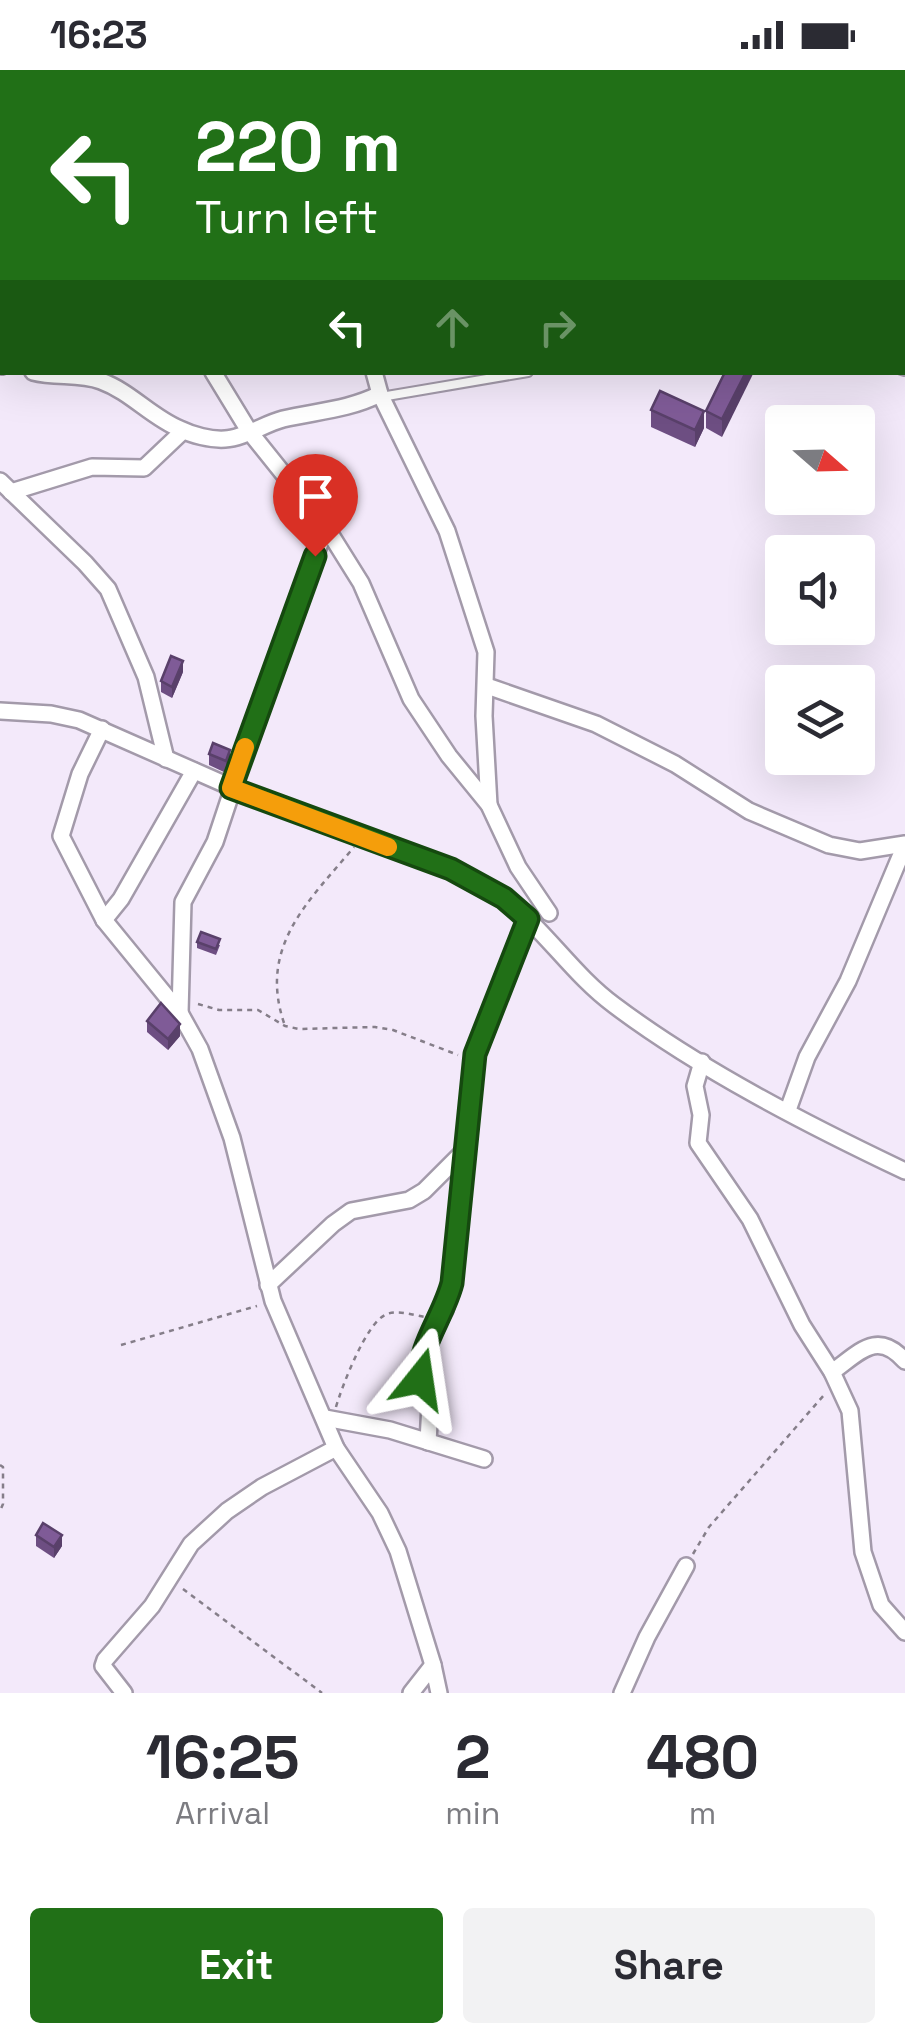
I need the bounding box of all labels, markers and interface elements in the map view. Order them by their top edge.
text: 16:23 [50,11,148,59]
text: 220 m [195,102,401,191]
icon: left [30,110,160,240]
text: Turn left [195,189,378,246]
icon: left [320,300,375,355]
icon: ahead [425,300,480,355]
icon: right [530,300,585,355]
north arrow [765,405,875,515]
map controls [765,405,875,775]
pin [273,454,358,557]
icon: arrive [288,469,343,524]
button: sound [765,535,875,645]
button: layers [765,665,875,775]
position arrow [368,1327,472,1431]
text: 16:25 [146,1719,300,1796]
text: 2 [455,1719,491,1796]
text: 480 [646,1719,759,1796]
text: Arrival [175,1793,270,1833]
text: min [445,1793,500,1833]
text: m [689,1793,716,1833]
button: Exit [30,1908,443,2023]
button: Share [463,1908,875,2023]

